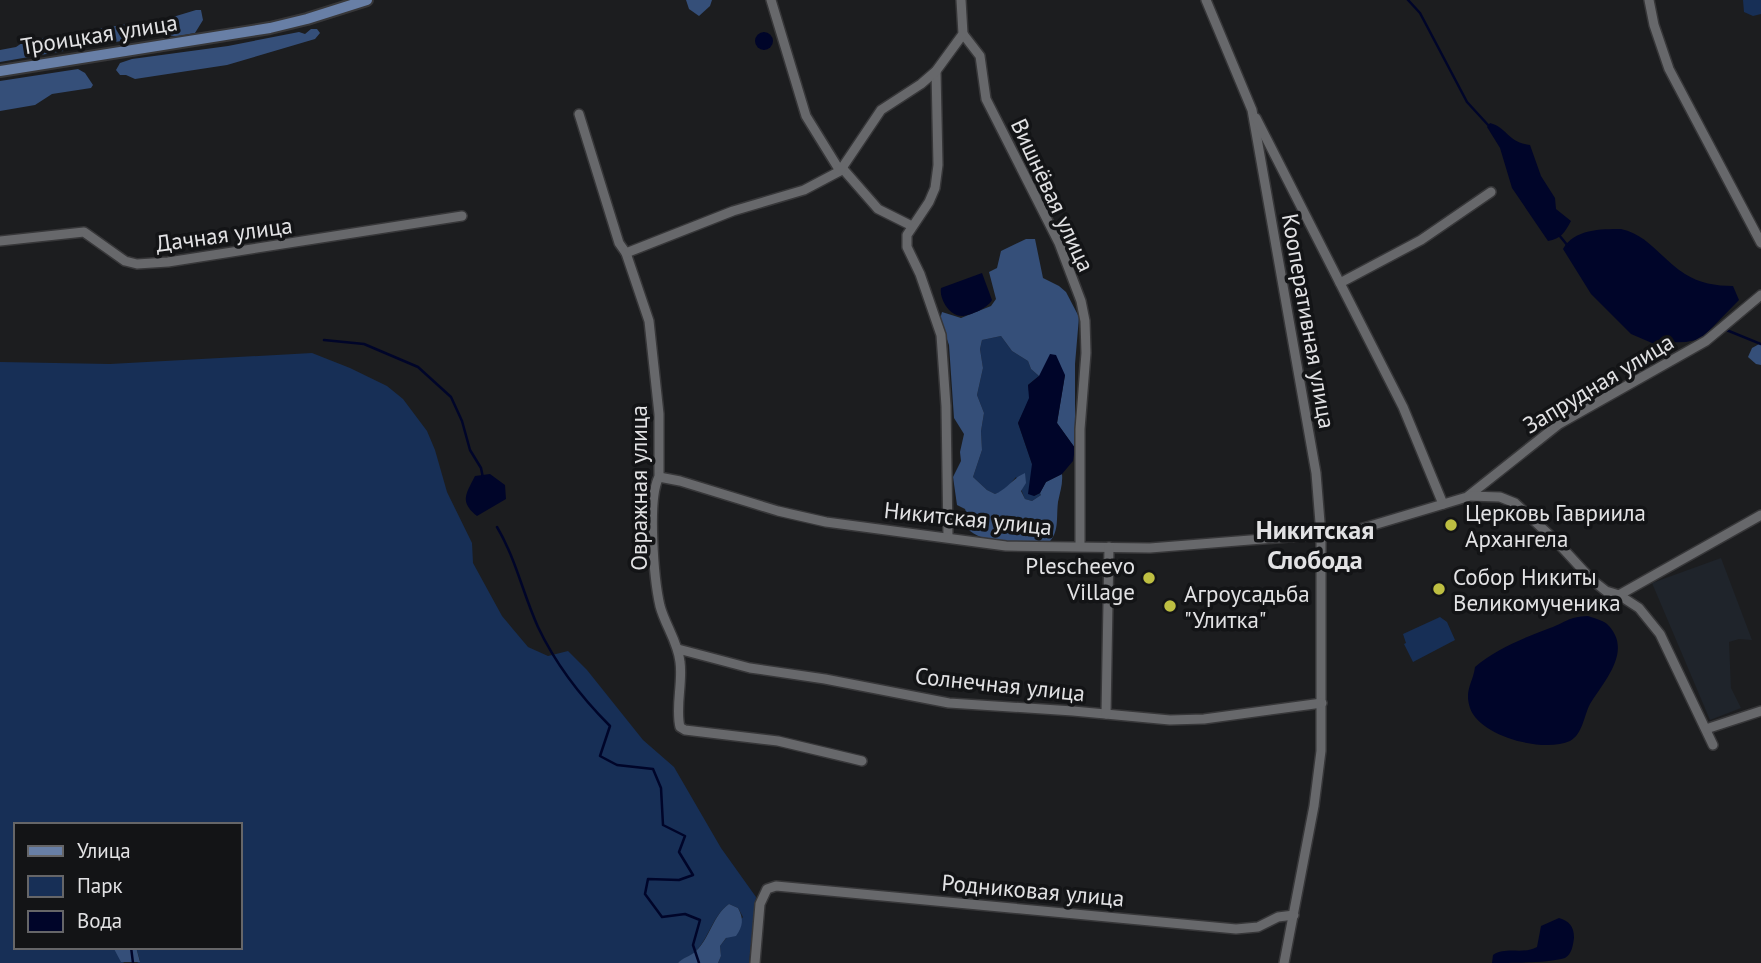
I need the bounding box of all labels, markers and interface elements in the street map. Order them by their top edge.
street label: Троицкая улица [19,7,179,61]
street label: Вишнёвая улица [1005,114,1101,276]
street label: Дачная улица [154,210,294,258]
street label: Кооперативная улица [1276,211,1342,431]
street label: Запрудная улица [1517,327,1679,439]
street label: Овражная улица [624,405,653,571]
street label: Никитская улица [883,495,1053,541]
place label: Церковь Гавриила Архангела [1465,498,1646,553]
district label: Никитская Слобода [1256,513,1374,576]
marker: Церковь Гавриила Архангела [1443,517,1459,533]
place label: Plescheevo Village [1025,551,1135,606]
place label: Собор Никиты Великомученика [1453,562,1621,617]
marker: Plescheevo Village [1141,570,1157,586]
place label: Агроусадьба "Улитка" [1184,579,1310,634]
marker: Собор Никиты Великомученика [1431,581,1447,597]
marker: Агроусадьба "Улитка" [1162,598,1178,614]
street label: Солнечная улица [914,661,1086,707]
legend [14,823,242,949]
text: Улица [77,837,131,864]
street label: Родниковая улица [940,868,1126,912]
text: Парк [77,872,123,899]
text: Вода [77,907,122,934]

